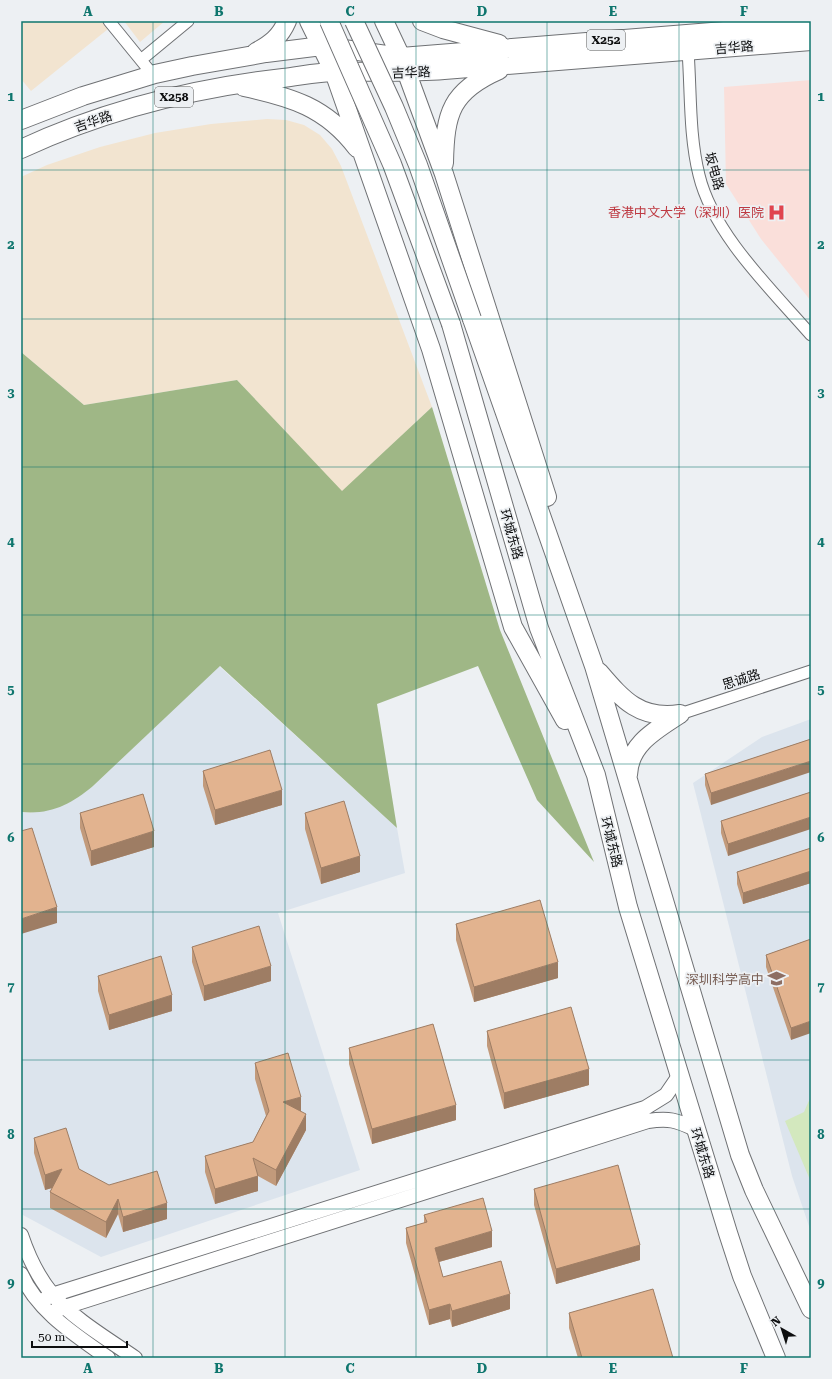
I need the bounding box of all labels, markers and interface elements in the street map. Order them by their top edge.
text: A [83,4,93,19]
text: B [214,4,224,19]
text: C [345,4,355,19]
text: D [477,4,487,19]
text: E [609,4,617,19]
text: F [740,4,748,19]
road number: X252 [587,30,625,50]
street label: 吉华路 [714,38,754,57]
street label: 吉华路 [391,64,431,81]
road number: X258 [155,87,193,107]
text: 1 [7,89,15,104]
text: 1 [817,89,825,104]
street label: 吉华路 [72,108,114,135]
street label: 坂电路 [702,150,727,192]
hospital icon: 香港中文大学（深圳）医院 [767,202,787,222]
place label: 香港中文大学（深圳）医院 [608,205,764,220]
text: 2 [7,237,15,252]
text: 2 [817,237,825,252]
text: 3 [7,385,15,400]
text: 3 [817,385,825,400]
street label: 环城东路 [497,507,526,561]
text: 4 [7,534,15,549]
text: 4 [817,534,825,549]
street label: 思诚路 [720,666,762,693]
text: 5 [7,682,15,697]
text: 5 [817,682,825,697]
street label: 环城东路 [598,815,625,869]
text: 6 [7,830,15,845]
text: 6 [817,830,825,845]
school or university icon: 深圳科学高中 [767,969,787,989]
place label: 深圳科学高中 [686,972,764,987]
text: 7 [7,979,15,994]
text: 7 [817,979,825,994]
street label: 环城东路 [688,1126,717,1180]
text: 8 [7,1127,15,1142]
text: 8 [817,1127,825,1142]
text: 9 [7,1275,15,1290]
text: 9 [817,1275,825,1290]
north arrow [762,1309,802,1349]
text: N [769,1314,784,1329]
scale bar [32,1323,127,1349]
text: 50 m [38,1330,65,1344]
text: A [83,1361,93,1376]
text: B [214,1361,224,1376]
text: C [345,1361,355,1376]
text: D [477,1361,487,1376]
text: E [609,1361,617,1376]
text: F [740,1361,748,1376]

